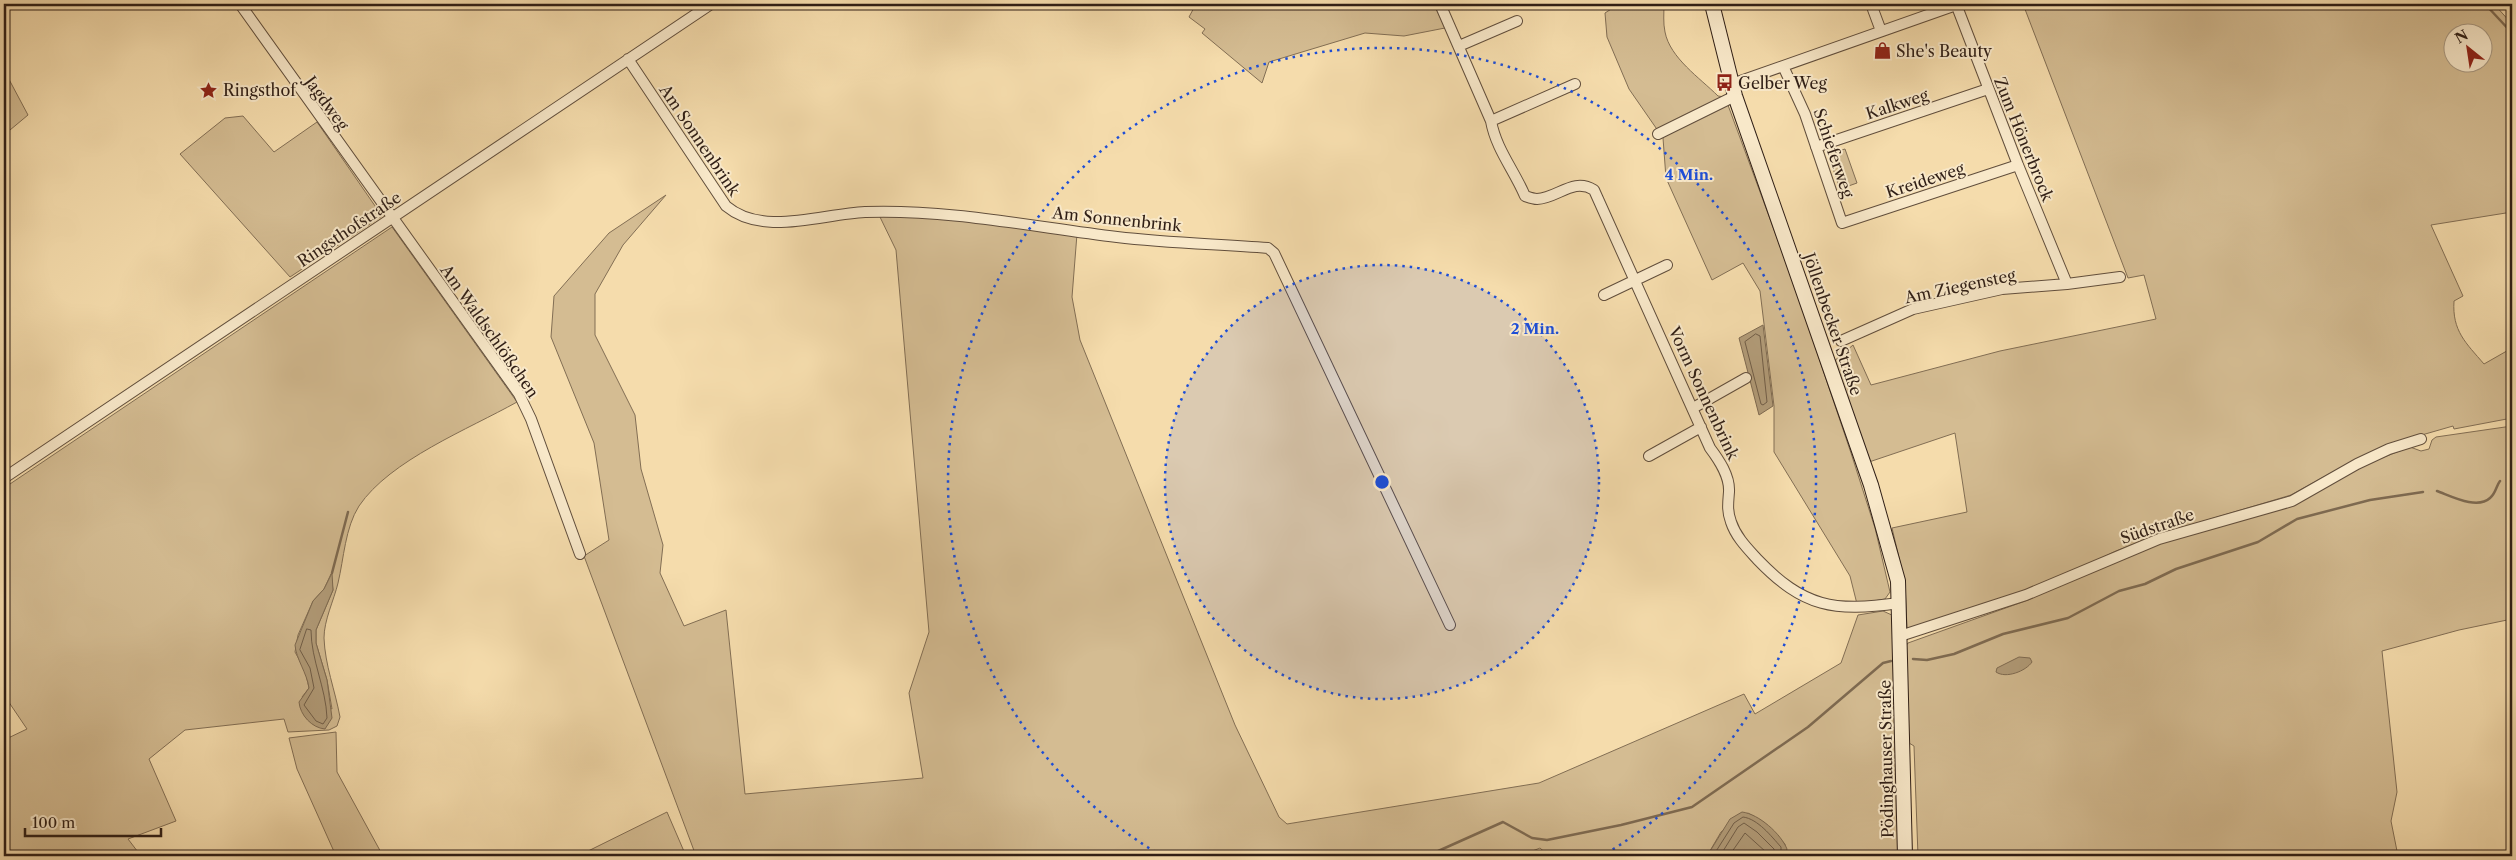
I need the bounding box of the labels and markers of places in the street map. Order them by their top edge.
shop icon: She's Beauty [1872,41,1892,61]
place label: She's Beauty [1896,41,1993,61]
bus stop icon: Gelber Weg [1714,73,1734,93]
place label: Gelber Weg [1738,73,1827,93]
place icon: Ringsthof [199,80,219,100]
place label: Ringsthof [223,80,298,100]
centre of rings [1373,473,1391,491]

